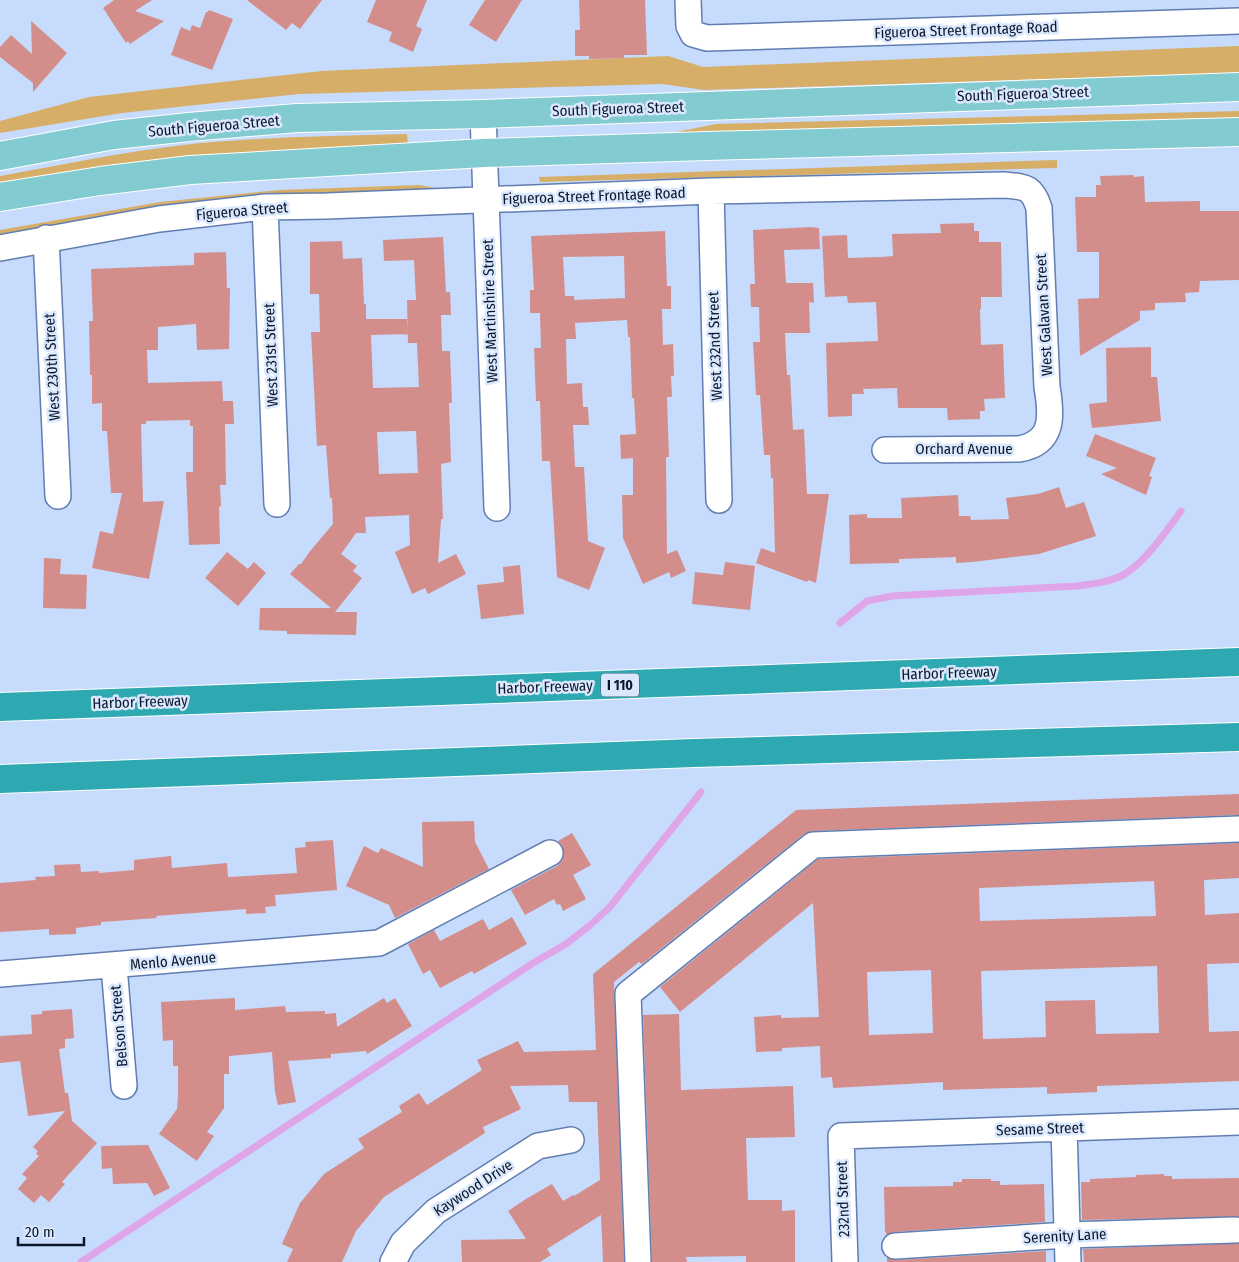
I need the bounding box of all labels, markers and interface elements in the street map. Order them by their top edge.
street label: Figueroa Street Frontage Road [874,18,1058,42]
street label: South Figueroa Street [957,83,1089,105]
street label: South Figueroa Street [552,98,684,120]
street label: South Figueroa Street [148,111,281,141]
street label: Figueroa Street Frontage Road [502,184,686,208]
street label: Figueroa Street [195,198,289,224]
street label: West Martinshire Street [478,239,502,383]
street label: West Galavan Street [1032,253,1056,377]
street label: West 232nd Street [704,291,726,401]
street label: West 231st Street [260,303,282,407]
street label: West 230th Street [40,313,64,421]
street label: Orchard Avenue [915,440,1013,458]
street label: Harbor Freeway [901,662,997,684]
road number: I 110 [601,674,639,696]
street label: Harbor Freeway [497,676,593,698]
street label: Harbor Freeway [92,691,188,713]
street label: Menlo Avenue [129,948,217,974]
street label: Belson Street [106,984,132,1068]
street label: Sesame Street [996,1118,1084,1140]
street label: Kaywood Drive [430,1156,516,1220]
street label: 232nd Street [833,1161,853,1237]
scale bar [18,1214,84,1246]
text: 20 m [25,1223,55,1241]
street label: Serenity Lane [1023,1225,1107,1247]

